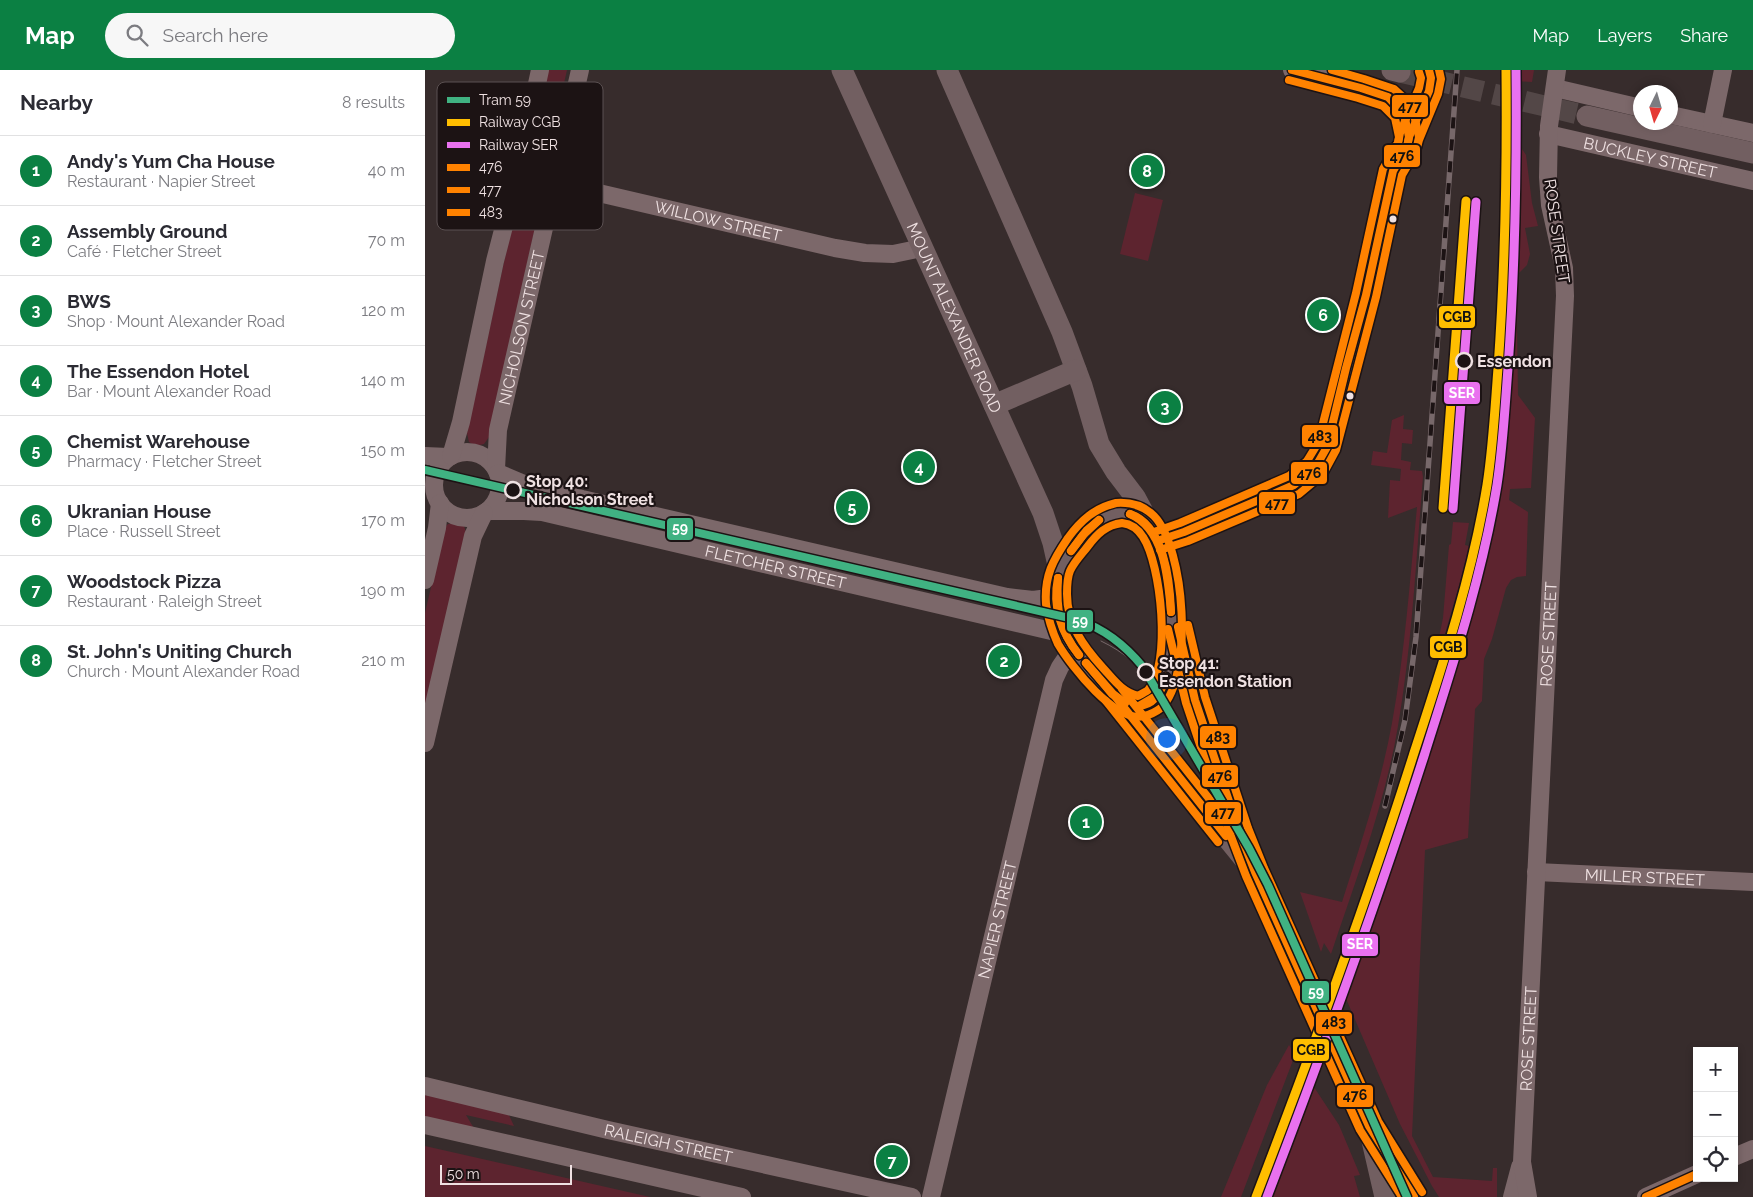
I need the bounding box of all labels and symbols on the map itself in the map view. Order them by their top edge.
legend [437,82,603,230]
north arrow [1633,85,1678,130]
text: Tram 59 [479,92,531,108]
line badge: 477 [1391,94,1429,118]
text: 477 [1398,98,1422,114]
text: Railway CGB [479,114,561,130]
street label: BUCKLEY STREET [1582,133,1719,182]
text: Railway SER [479,137,558,153]
line badge: 476 [1383,144,1421,168]
text: 476 [1390,148,1414,164]
pin: 8 [1131,152,1163,190]
text: 476 [479,159,503,175]
street label: ROSE STREET [1540,178,1574,285]
text: 477 [479,182,502,198]
street label: WILLOW STREET [653,197,784,245]
text: 483 [479,204,502,220]
unlabelled marker [1388,214,1398,224]
street label: MOUNT ALEXANDER ROAD [903,220,1006,416]
street label: NICHOLSON STREET [495,248,548,407]
pin: 6 [1307,296,1339,334]
line badge: CGB [1438,305,1476,329]
text: CGB [1442,309,1472,325]
marker: Essendon [1455,352,1473,370]
place label: Essendon [1477,352,1551,371]
line badge: SER [1443,381,1481,405]
text: SER [1449,385,1476,401]
pin: 3 [1149,388,1181,426]
unlabelled marker [1345,391,1355,401]
line badge: 483 [1301,424,1339,448]
text: 483 [1308,428,1332,444]
pin: 4 [903,448,935,486]
line badge: 476 [1290,461,1328,485]
text: 476 [1297,465,1321,481]
place label: Stop 40: Nicholson Street [526,472,654,509]
marker: Stop 40: Nicholson Street [504,481,522,499]
pin: 5 [836,488,868,526]
line badge: 477 [1258,491,1296,515]
text: 477 [1265,495,1289,511]
line badge: 59 [666,517,694,541]
text: 59 [672,520,688,536]
street label: FLETCHER STREET [703,541,848,592]
street label: ROSE STREET [1536,581,1560,687]
line badge: 59 [1066,609,1094,633]
text: 59 [1072,613,1088,629]
line badge: CGB [1429,635,1467,659]
text: CGB [1433,639,1463,655]
pin: 2 [988,642,1020,680]
place label: Stop 41: Essendon Station [1159,654,1292,691]
marker: Stop 41: Essendon Station [1137,663,1155,681]
line badge: 483 [1199,725,1237,749]
your location [1154,726,1180,752]
text: 483 [1206,729,1230,745]
line badge: 476 [1201,764,1239,788]
text: 476 [1208,768,1232,784]
line badge: 477 [1204,801,1242,825]
pin: 1 [1070,803,1102,841]
text: 477 [1211,804,1235,820]
street label: NAPIER STREET [974,859,1020,981]
street label: MILLER STREET [1584,865,1706,889]
line badge: SER [1341,933,1379,957]
text: SER [1347,936,1374,952]
line badge: 59 [1301,980,1330,1004]
text: 59 [1308,984,1324,1000]
street label: ROSE STREET [1516,985,1540,1092]
line badge: 483 [1315,1011,1353,1035]
text: 483 [1322,1014,1346,1030]
line badge: CGB [1292,1038,1330,1062]
text: CGB [1296,1042,1326,1058]
line badge: 476 [1336,1084,1374,1108]
text: 476 [1343,1087,1367,1103]
street label: RALEIGH STREET [602,1120,734,1167]
pin: 7 [876,1142,908,1180]
scale bar [440,1162,573,1185]

